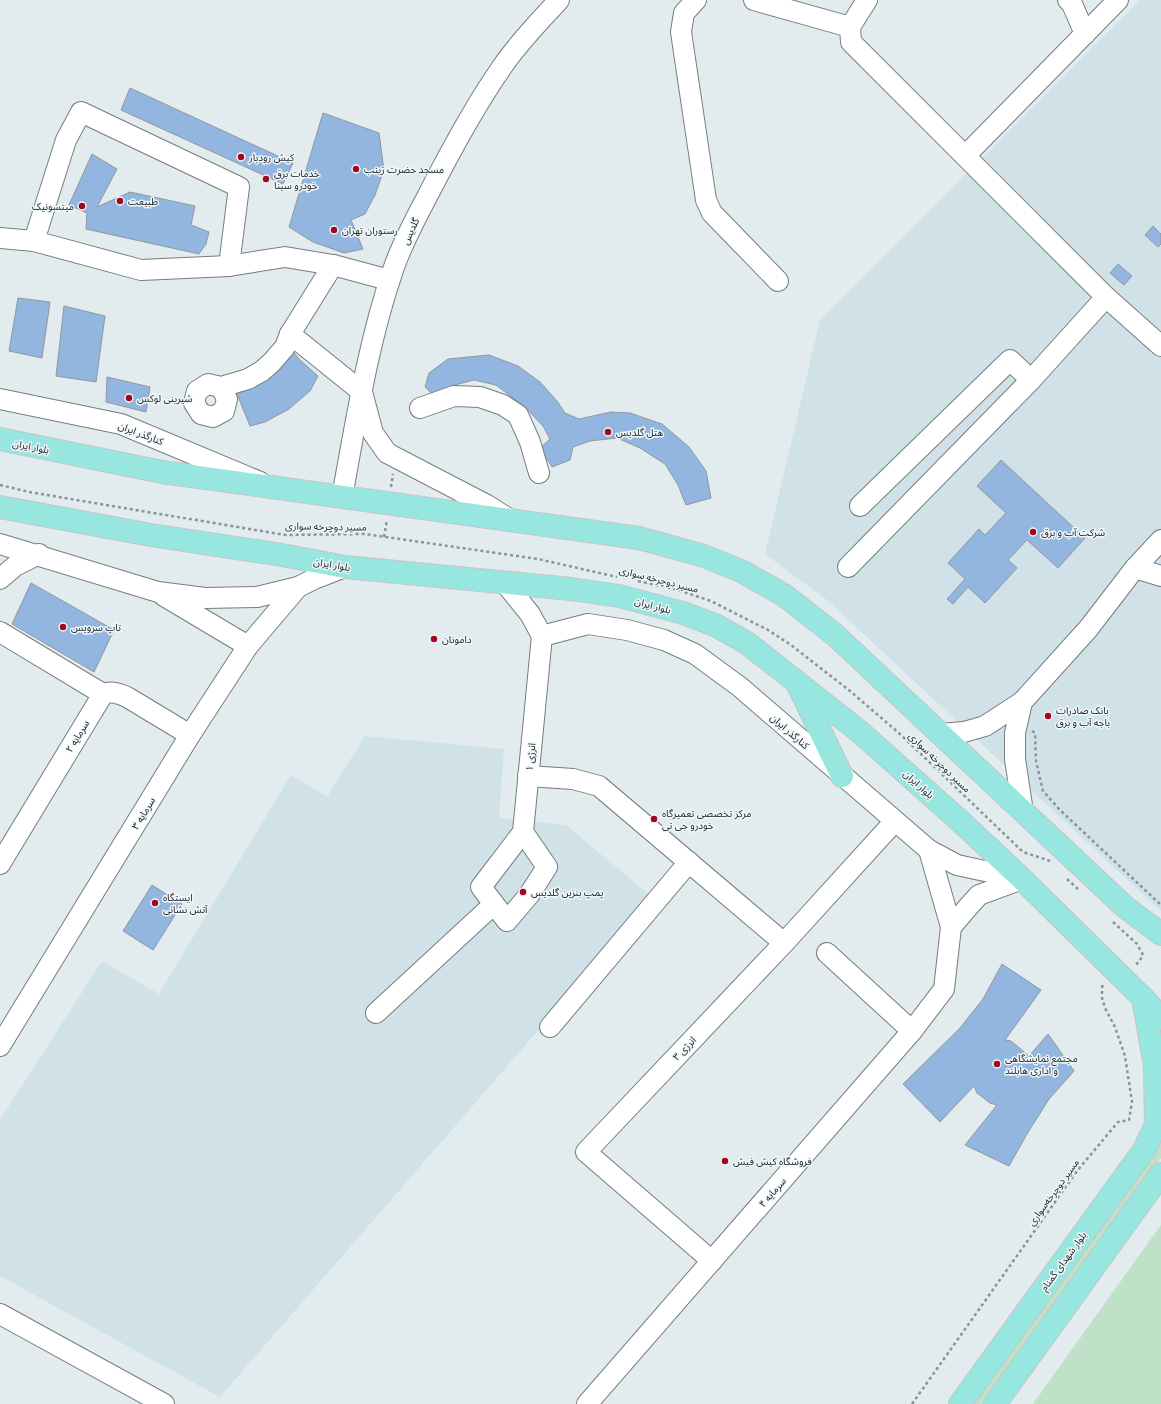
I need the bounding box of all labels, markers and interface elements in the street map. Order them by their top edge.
marker: کیش رودبار [236,152,246,162]
place label: کیش رودبار [248,152,295,164]
marker: مسجد حضرت زینب [351,164,361,174]
place label: مسجد حضرت زینب [364,164,444,176]
place label: خدمات برق خودرو سینا [274,168,320,192]
marker: خدمات برق خودرو سینا [261,174,271,184]
marker: طبیعت [115,196,125,206]
place label: طبیعت [128,196,158,207]
place label: میتسونیک [32,201,74,213]
marker: میتسونیک [77,201,87,211]
street label: گلدیس [400,215,422,246]
marker: رستوران تهران [329,225,339,235]
place label: رستوران تهران [342,225,398,237]
marker: شيرينی لوكس [124,393,134,403]
place label: شيرينی لوكس [137,393,193,405]
street label: کنارگذر ایران [116,420,166,448]
marker: هتل گلدیس [603,427,613,437]
place label: هتل گلدیس [616,427,663,438]
street label: بلوار ایران [11,438,50,456]
street label: مسیر دوچرخه سواری [285,520,367,534]
marker: شرکت آب و برق [1028,527,1038,537]
place label: شرکت آب و برق [1041,527,1105,539]
street label: بلوار ایران [313,556,351,574]
street label: مسیر دوچرخه سواری [618,564,700,596]
street label: بلوار ایران [633,595,672,617]
marker: تاپ سرویس [58,622,68,632]
place label: تاپ سرویس [71,622,121,634]
marker: دامونان [429,634,439,644]
place label: دامونان [442,634,472,646]
place label: بانک صادرات باجه آب و برق [1056,705,1110,729]
marker: بانک صادرات باجه آب و برق [1043,711,1053,721]
street label: کنارگذر ایران [768,712,812,752]
street label: سرمایه ۲ [64,718,92,755]
street label: مسیر دوچرخه سواری [906,730,973,795]
street label: انرژی ۱ [524,742,538,772]
street label: بلوار ایران [901,768,936,802]
street label: سرمایه ۳ [130,795,158,832]
place label: مرکز تخصصی تعمیرگاه خودرو جی تی [662,808,752,832]
marker: مرکز تخصصی تعمیرگاه خودرو جی تی [649,814,659,824]
marker: پمپ بنزین گلدیس [518,887,528,897]
place label: پمپ بنزین گلدیس [531,887,603,899]
place label: ایستگاه آتش نشانی [163,892,209,915]
marker: ایستگاه آتش نشانی [150,898,160,908]
street label: انرژی ۳ [671,1034,699,1063]
place label: مجتمع نمایشگاهی و اداری هابلند [1005,1053,1078,1077]
marker: مجتمع نمایشگاهی و اداری هابلند [992,1059,1002,1069]
marker: فروشگاه کیش فیش [720,1156,730,1166]
place label: فروشگاه کیش فیش [733,1156,812,1168]
street label: مسیر دوچرخه‌سواری [1026,1157,1082,1228]
street label: سرمایه ۴ [757,1175,789,1210]
street label: بلوار شهدای گمنام [1038,1229,1091,1295]

